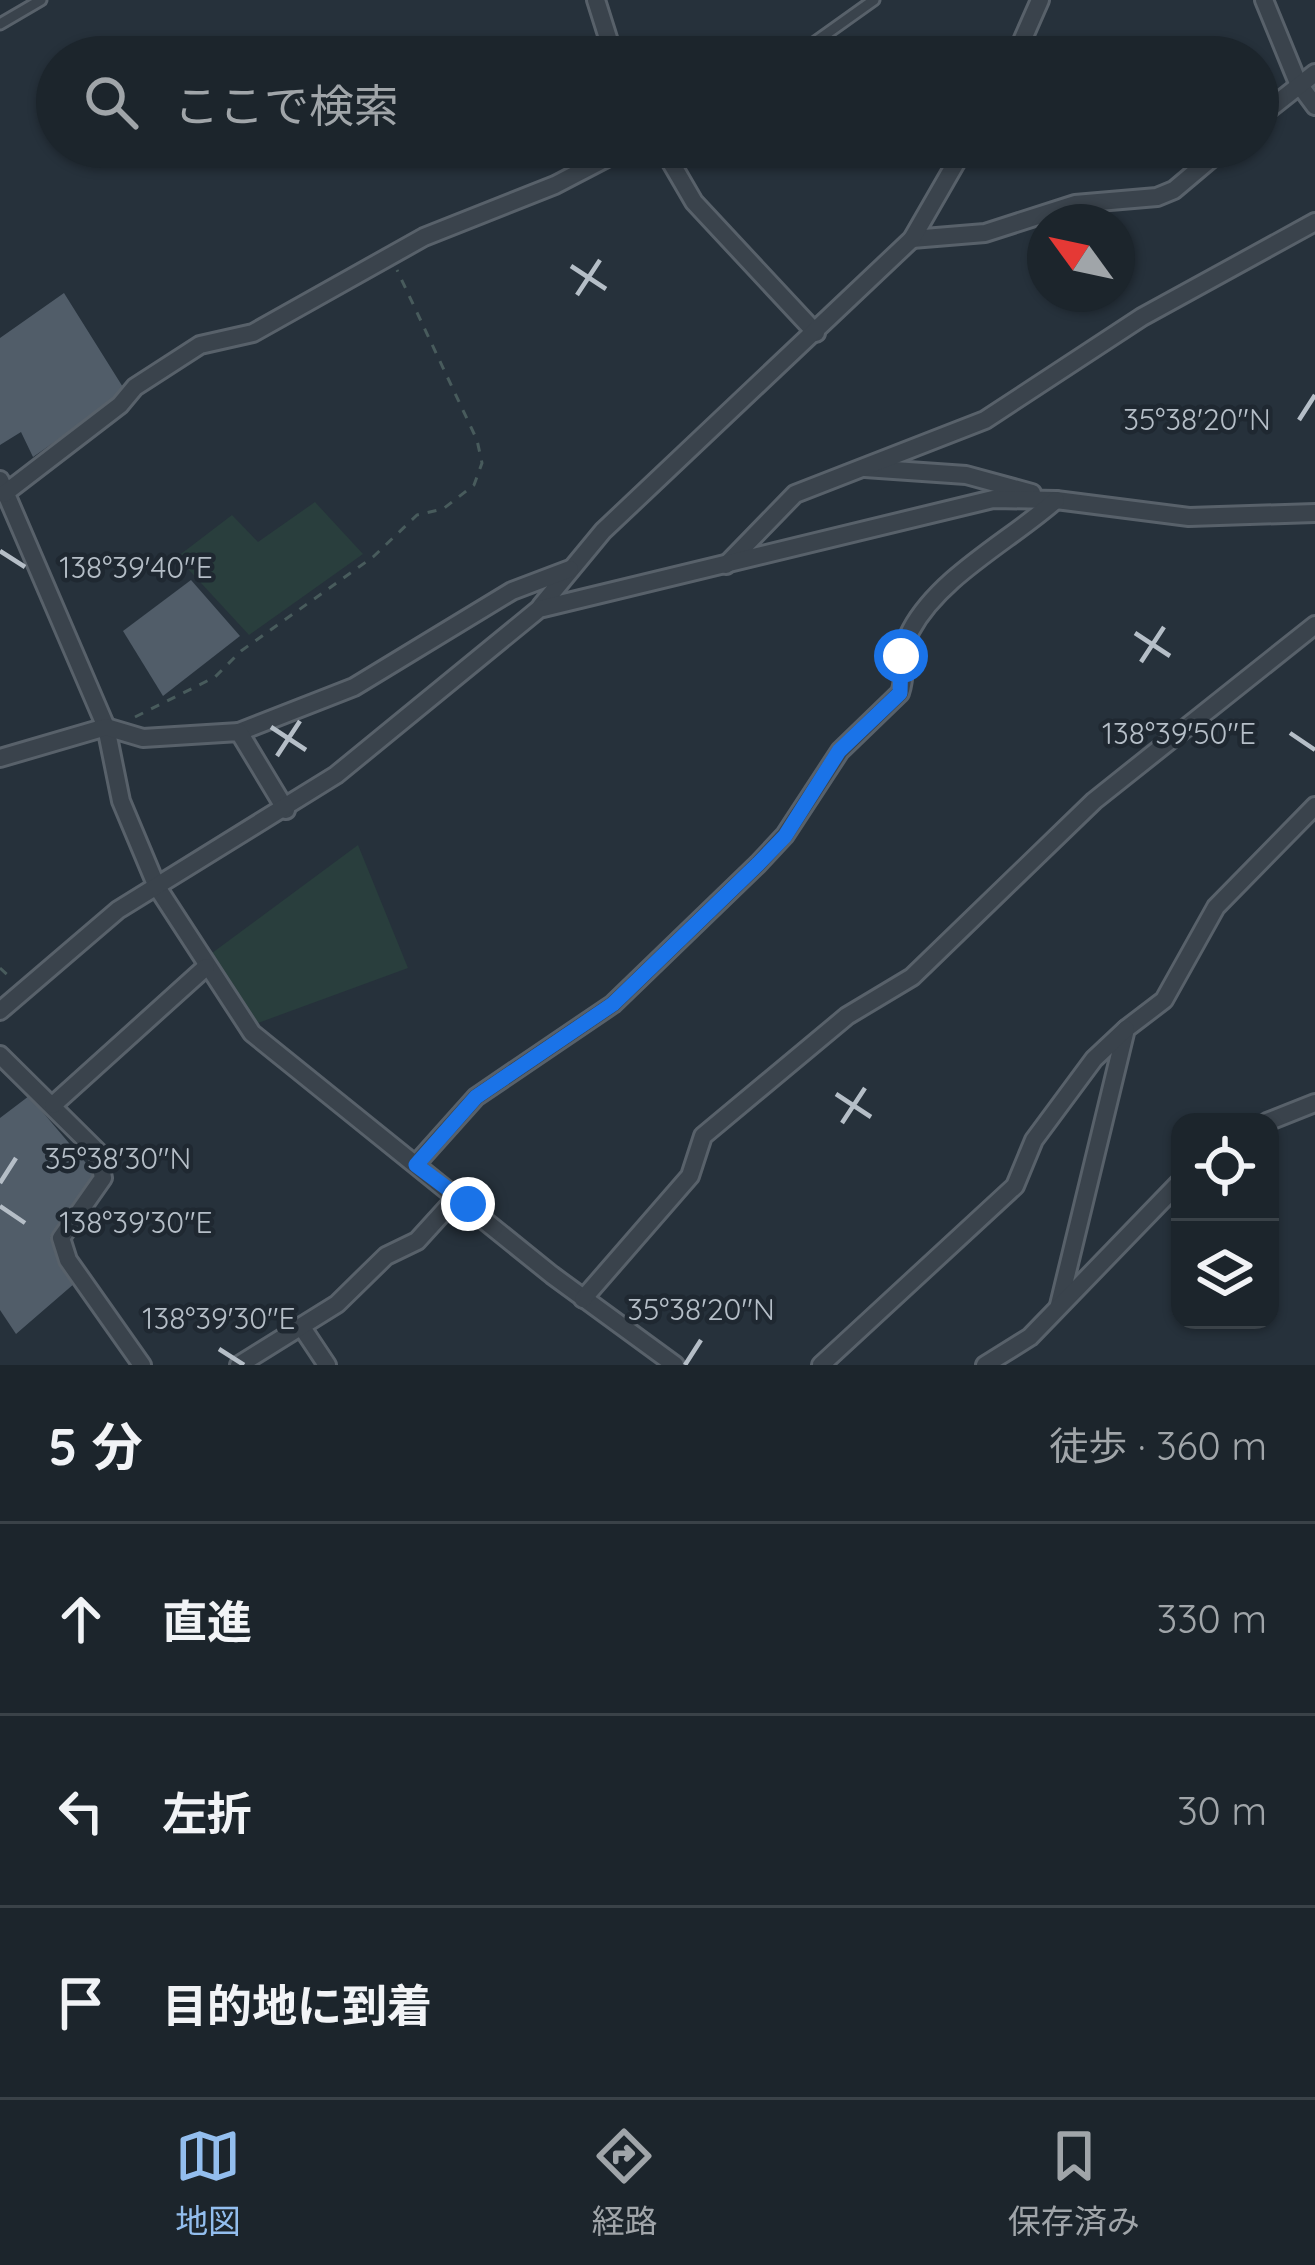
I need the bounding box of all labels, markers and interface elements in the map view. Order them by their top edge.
search box [36,36,1279,168]
icon: search [78,69,144,135]
text: ここで検索 [174,77,399,133]
north arrow [1027,204,1135,312]
text: 35°38'20"N [1123,400,1271,438]
text: 138°39'40"E [59,548,213,586]
route start [874,629,928,683]
text: 138°39'50"E [1102,714,1256,752]
map controls [1171,1113,1279,1329]
button: locate [1171,1113,1279,1221]
text: 35°38'30"N [45,1139,191,1177]
route end [441,1177,495,1231]
text: 138°39'30"E [59,1203,213,1241]
button: layers [1171,1221,1279,1329]
text: 35°38'20"N [627,1290,775,1328]
text: 138°39'30"E [142,1299,296,1337]
text: 5 分 [48,1414,143,1478]
text: 徒歩 · 360 m [1049,1421,1267,1470]
icon: ahead [48,1586,114,1652]
text: 直進 [162,1593,252,1649]
text: 330 m [1157,1594,1267,1643]
icon: left [48,1778,114,1844]
text: 左折 [162,1785,252,1841]
text: 30 m [1177,1786,1267,1835]
icon: arrive [48,1970,114,2036]
text: 目的地に到着 [162,1977,432,2033]
tab: 地図 [175,2123,241,2243]
tab: 経路 [591,2123,657,2243]
tab: 保存済み [1008,2123,1140,2243]

